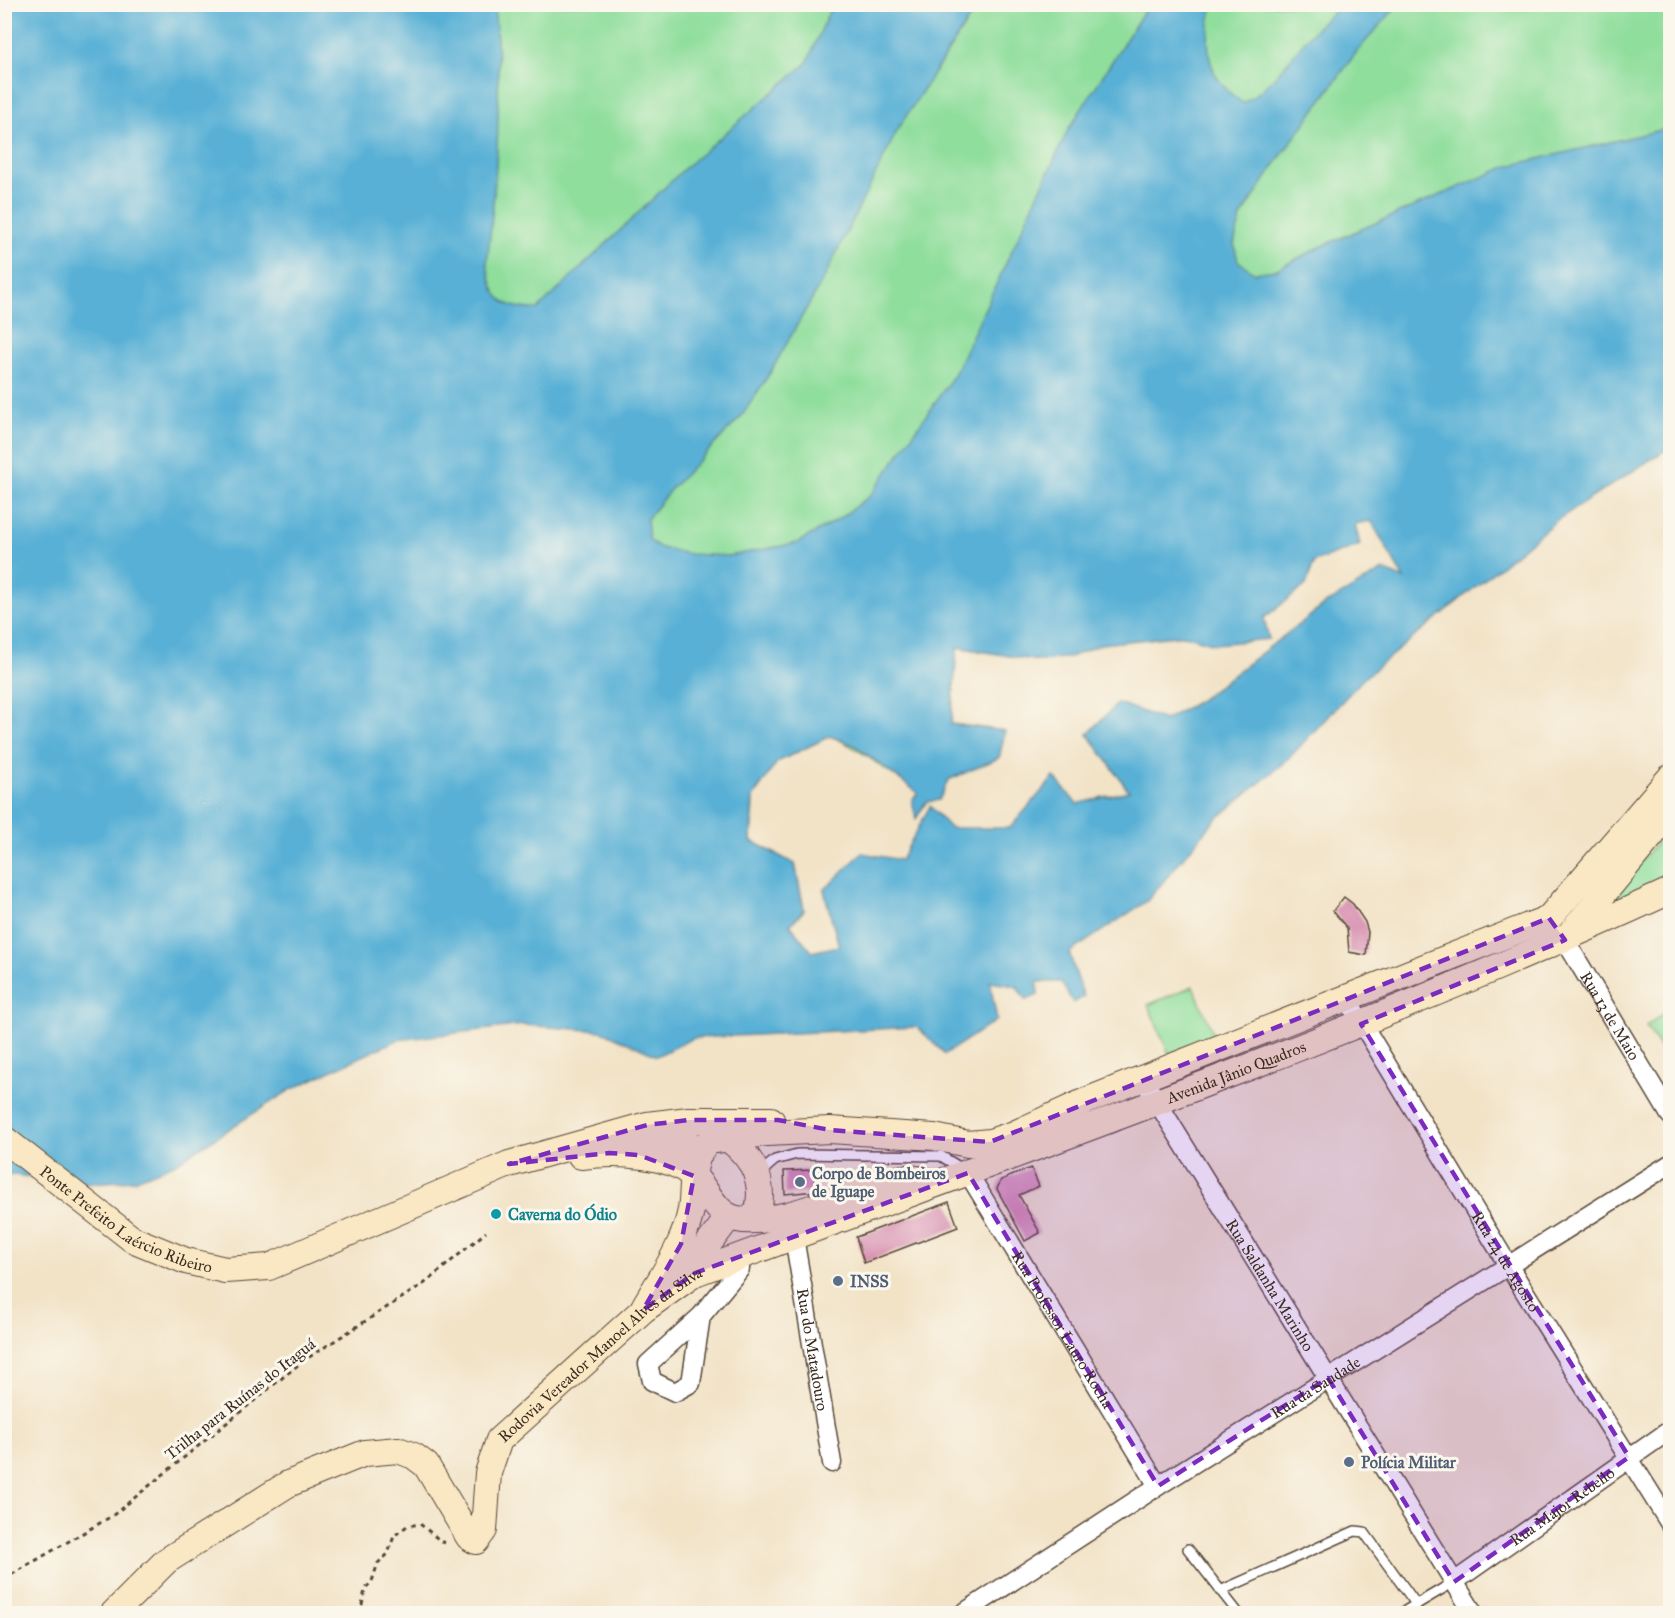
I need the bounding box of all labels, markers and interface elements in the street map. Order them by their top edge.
street label: Rua 13 de Maio [1576,968,1644,1063]
street label: Avenida Jânio Quadros [1163,1036,1309,1107]
street label: Ponte Prefeito Laércio Ribeiro [36,1161,214,1276]
place label: Corpo de Bombeiros de Iguape [812,1164,946,1202]
marker: Corpo de Bombeiros de Iguape [793,1175,807,1189]
place label: Caverna do Ódio [508,1203,617,1224]
marker: Caverna do Ódio [489,1207,503,1221]
street label: Rua 24 de Agosto [1468,1208,1544,1315]
street label: Rua Saldanha Marinho [1222,1215,1318,1354]
street label: Rua Professor Lauro Rocha [1008,1247,1118,1412]
street label: Rodovia Vereador Manoel Alves da Silva [494,1262,705,1446]
place label: INSS [850,1272,889,1291]
marker: INSS [831,1274,845,1288]
street label: Rua do Matadouro [793,1287,833,1412]
street label: Trilha para Ruínas do Itaguá [161,1334,320,1464]
street label: Rua da Saudade [1267,1352,1364,1422]
place label: Polícia Militar [1361,1453,1457,1472]
marker: Polícia Militar [1342,1455,1356,1469]
street label: Rua Major Rebello [1506,1463,1618,1549]

